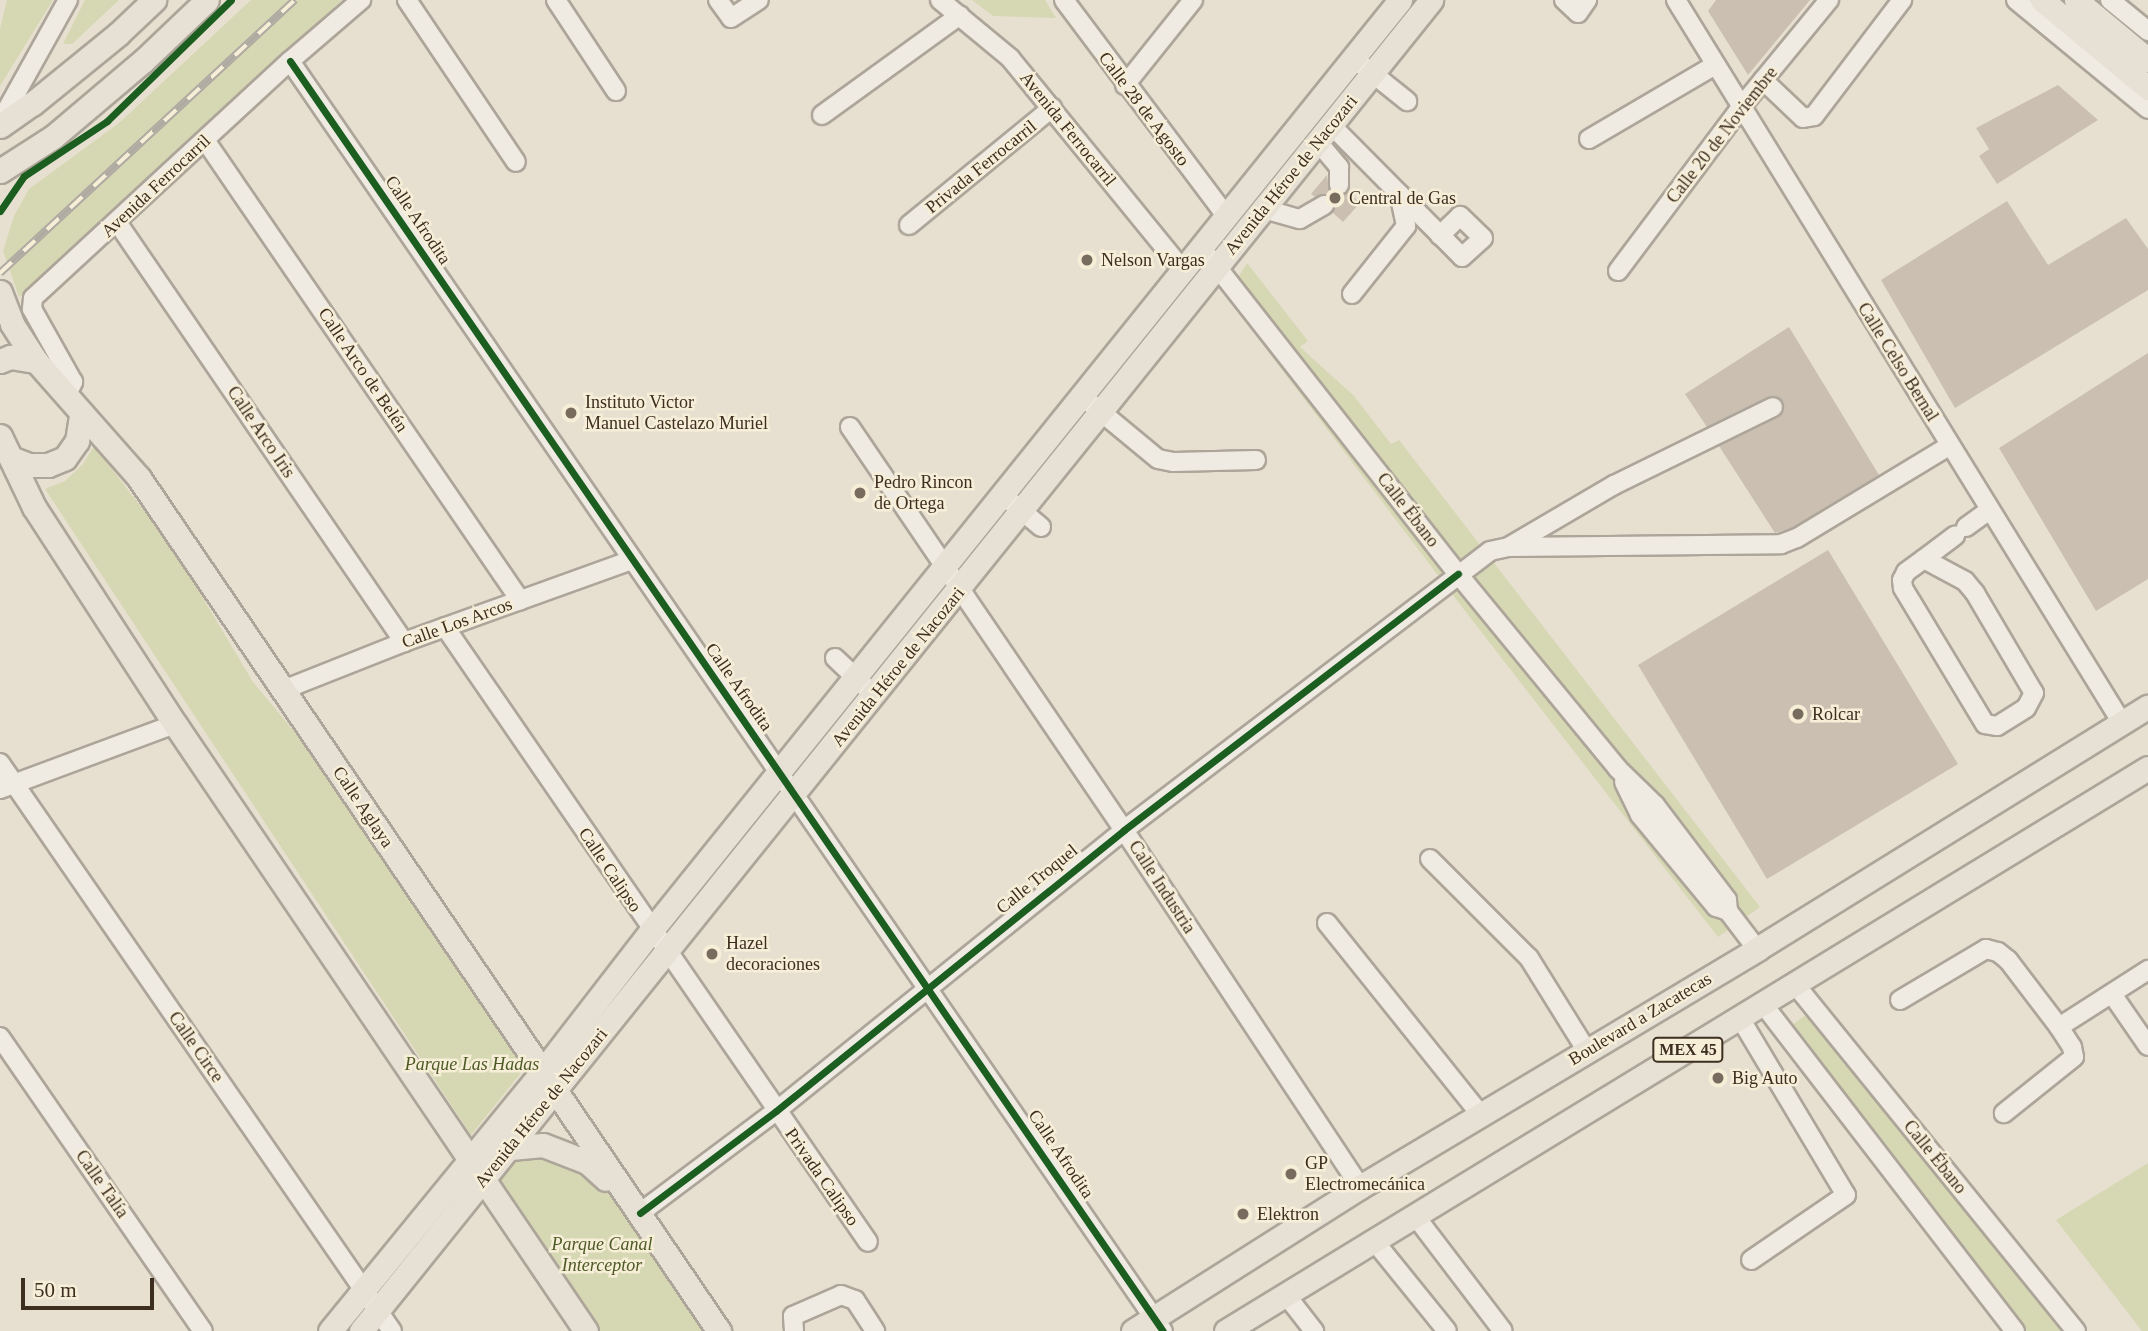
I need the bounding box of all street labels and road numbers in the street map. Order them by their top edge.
street label: Calle 28 de Agosto [1094,47,1194,171]
street label: Calle 20 de Noviembre [1662,62,1782,208]
street label: Avenida Ferrocarril [1015,67,1121,191]
street label: Avenida Héroe de Nacozari [1220,91,1362,259]
street label: Privada Ferrocarril [921,116,1041,218]
street label: Avenida Ferrocarril [97,130,215,242]
street label: Calle Afrodita [380,171,456,269]
street label: Calle Celso Bernal [1853,299,1943,425]
street label: Calle Arco de Belén [313,303,413,437]
street label: Calle Arco Iris [222,382,300,482]
street label: Calle Ébano [1372,468,1444,552]
street label: Avenida Héroe de Nacozari [827,583,969,751]
street label: Calle Los Arcos [398,593,516,653]
street label: Calle Afrodita [700,638,778,736]
street label: Calle Aglaya [328,762,398,852]
street label: Calle Calipso [574,824,646,916]
street label: Calle Industria [1124,836,1200,938]
street label: Calle Troquel [992,840,1082,918]
street label: Boulevard a Zacatecas [1565,968,1715,1070]
street label: Calle Circe [164,1007,228,1087]
street label: Avenida Héroe de Nacozari [470,1024,612,1192]
road number: MEX 45 [1651,1038,1725,1062]
street label: Calle Afrodita [1023,1105,1099,1203]
street label: Calle Ébano [1899,1116,1971,1198]
street label: Privada Calipso [780,1124,864,1230]
street label: Calle Talía [71,1146,133,1222]

